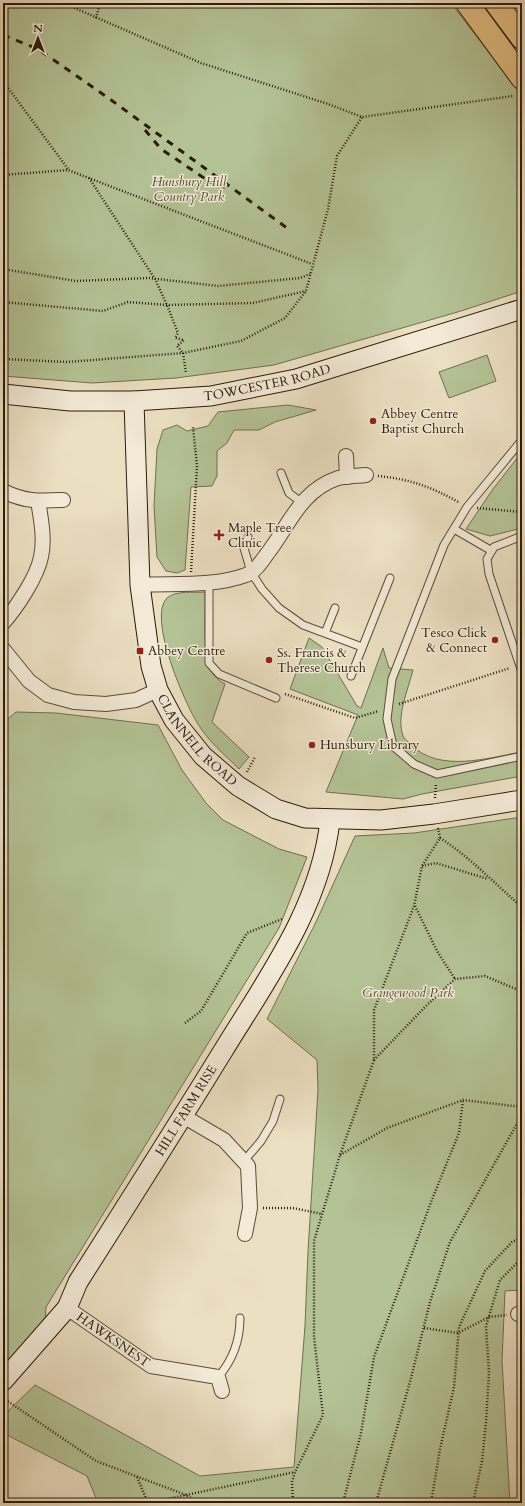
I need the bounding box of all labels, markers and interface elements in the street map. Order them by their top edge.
north arrow [18,18,58,58]
text: N [33,21,43,36]
park label: Hunsbury Hill Country Park [152,173,227,206]
street label: TOWCESTER ROAD [203,360,333,405]
place label: Abbey Centre Baptist Church [381,405,464,438]
marker: Abbey Centre Baptist Church [368,416,378,426]
place label: Maple Tree Clinic [228,519,292,552]
marker: Maple Tree Clinic [213,529,225,541]
place label: Tesco Click & Connect [421,624,487,657]
marker: Tesco Click & Connect [490,635,500,645]
place label: Abbey Centre [148,642,226,660]
place label: Ss. Francis & Therese Church [277,644,366,677]
marker: Abbey Centre [135,646,145,656]
marker: Ss. Francis & Therese Church [264,655,274,665]
street label: CLANNELL ROAD [153,691,241,790]
place label: Hunsbury Library [320,736,420,754]
marker: Hunsbury Library [307,740,317,750]
park label: Grangewood Park [362,984,454,1002]
street label: HILL FARM RISE [151,1062,221,1159]
street label: HAWKSNEST [73,1308,154,1372]

